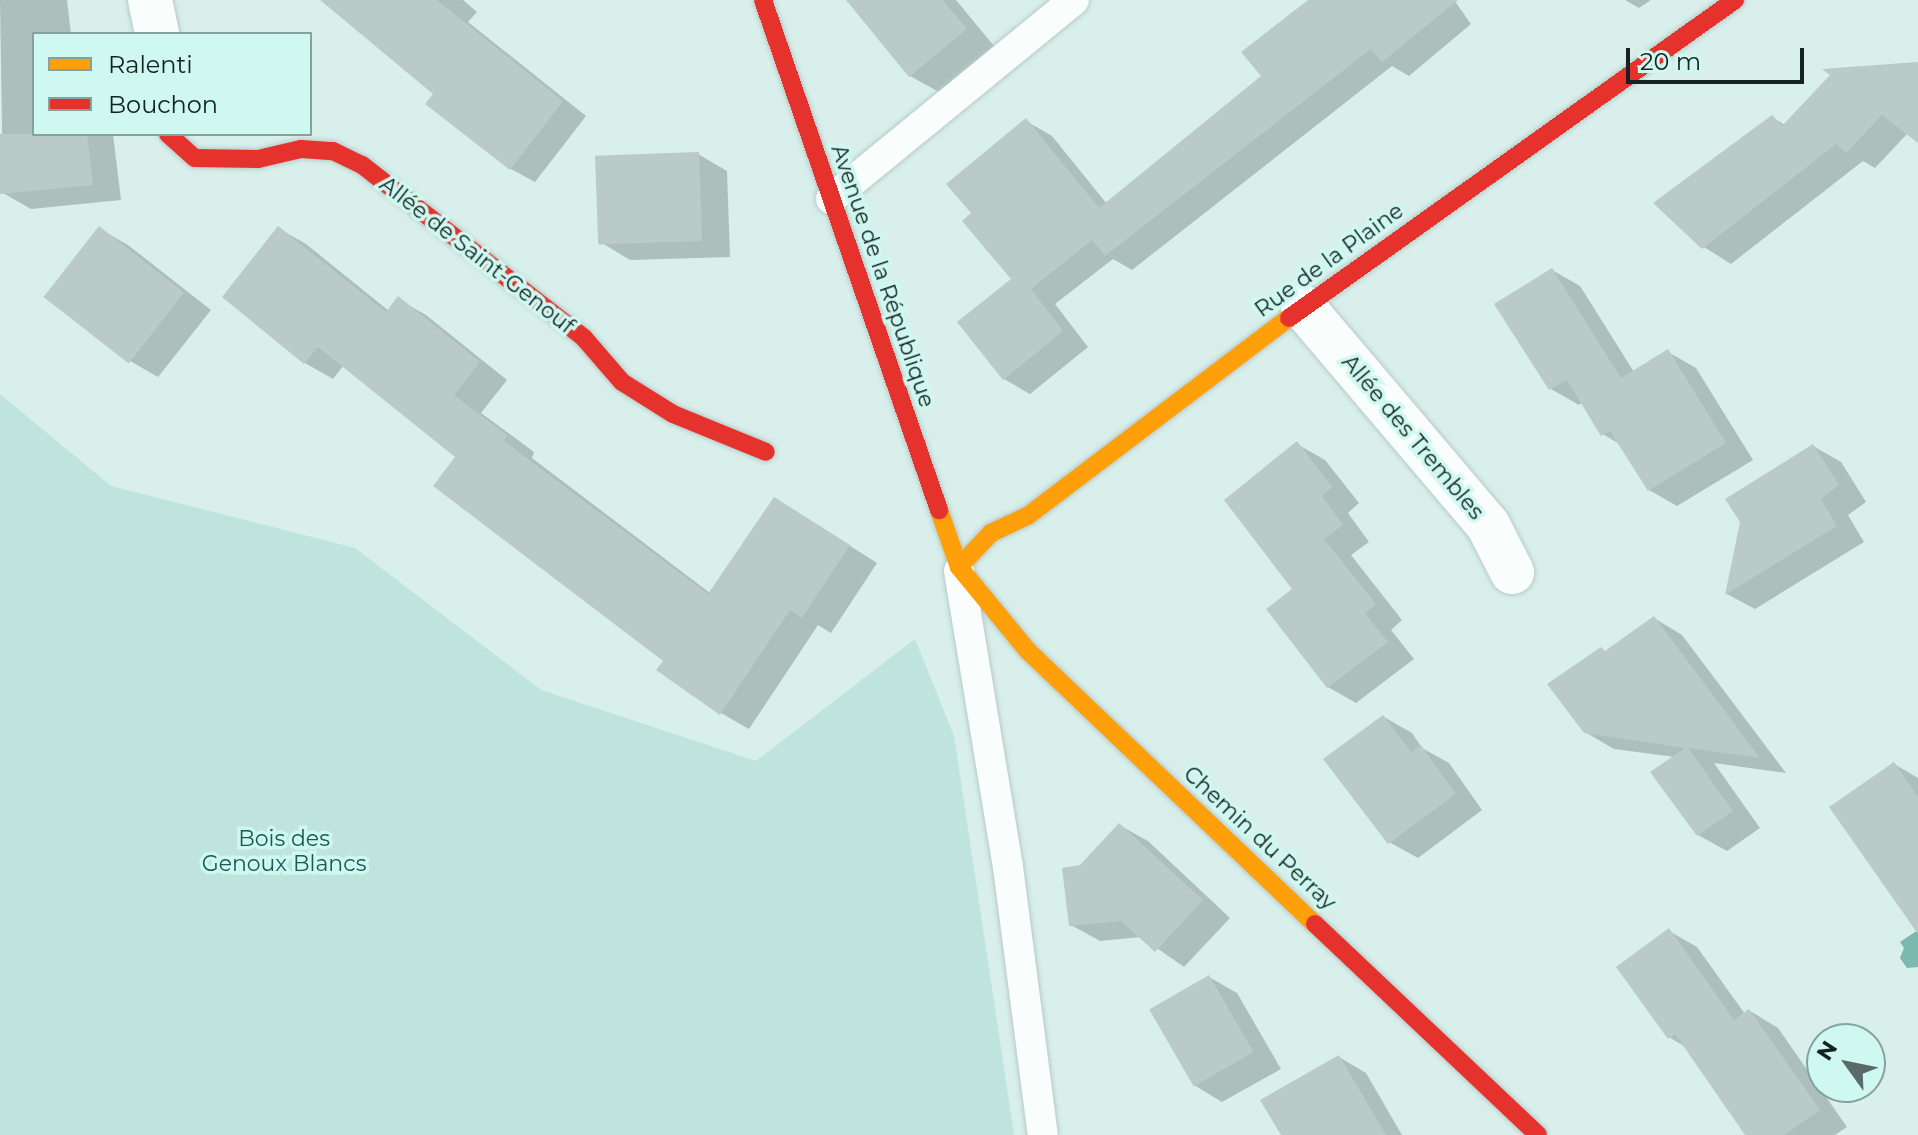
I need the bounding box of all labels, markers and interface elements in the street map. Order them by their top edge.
legend [32,32,312,136]
scale bar [1630,32,1808,82]
text: 20 m [1640,47,1701,76]
text: Ralenti [108,50,193,79]
text: Bouchon [108,90,218,119]
street label: Avenue de la République [826,141,940,411]
street label: Allée de Saint-Genouf [374,171,580,339]
street label: Rue de la Plaine [1250,197,1408,323]
street label: Allée des Trembles [1336,349,1490,525]
street label: Chemin du Perray [1178,760,1342,916]
park label: Bois des Genoux Blancs [202,825,366,876]
north arrow [1806,1023,1886,1103]
text: N [1811,1036,1843,1066]

